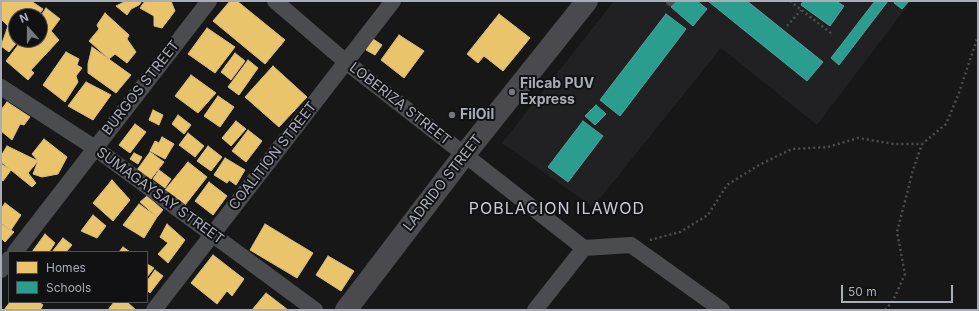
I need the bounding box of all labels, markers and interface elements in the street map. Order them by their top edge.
north arrow [8,8,48,48]
text: N [18,10,30,26]
street label: BURGOS STREET [99,37,183,139]
street label: LOBERIZA STREET [346,59,454,149]
place label: Filcab PUV Express [520,76,594,108]
marker: Filcab PUV Express [507,87,517,97]
street label: COALITION STREET [226,99,320,213]
place label: FilOil [460,107,494,123]
marker: FilOil [447,110,457,120]
street label: LADRIDO STREET [400,131,486,235]
street label: SUMAGAYSAY STREET [93,144,227,248]
district label: POBLACION ILAWOD [469,199,645,219]
legend [8,251,148,303]
text: Homes [46,260,86,275]
scale bar [843,277,955,303]
text: Schools [46,280,91,295]
text: 50 m [848,284,877,299]

